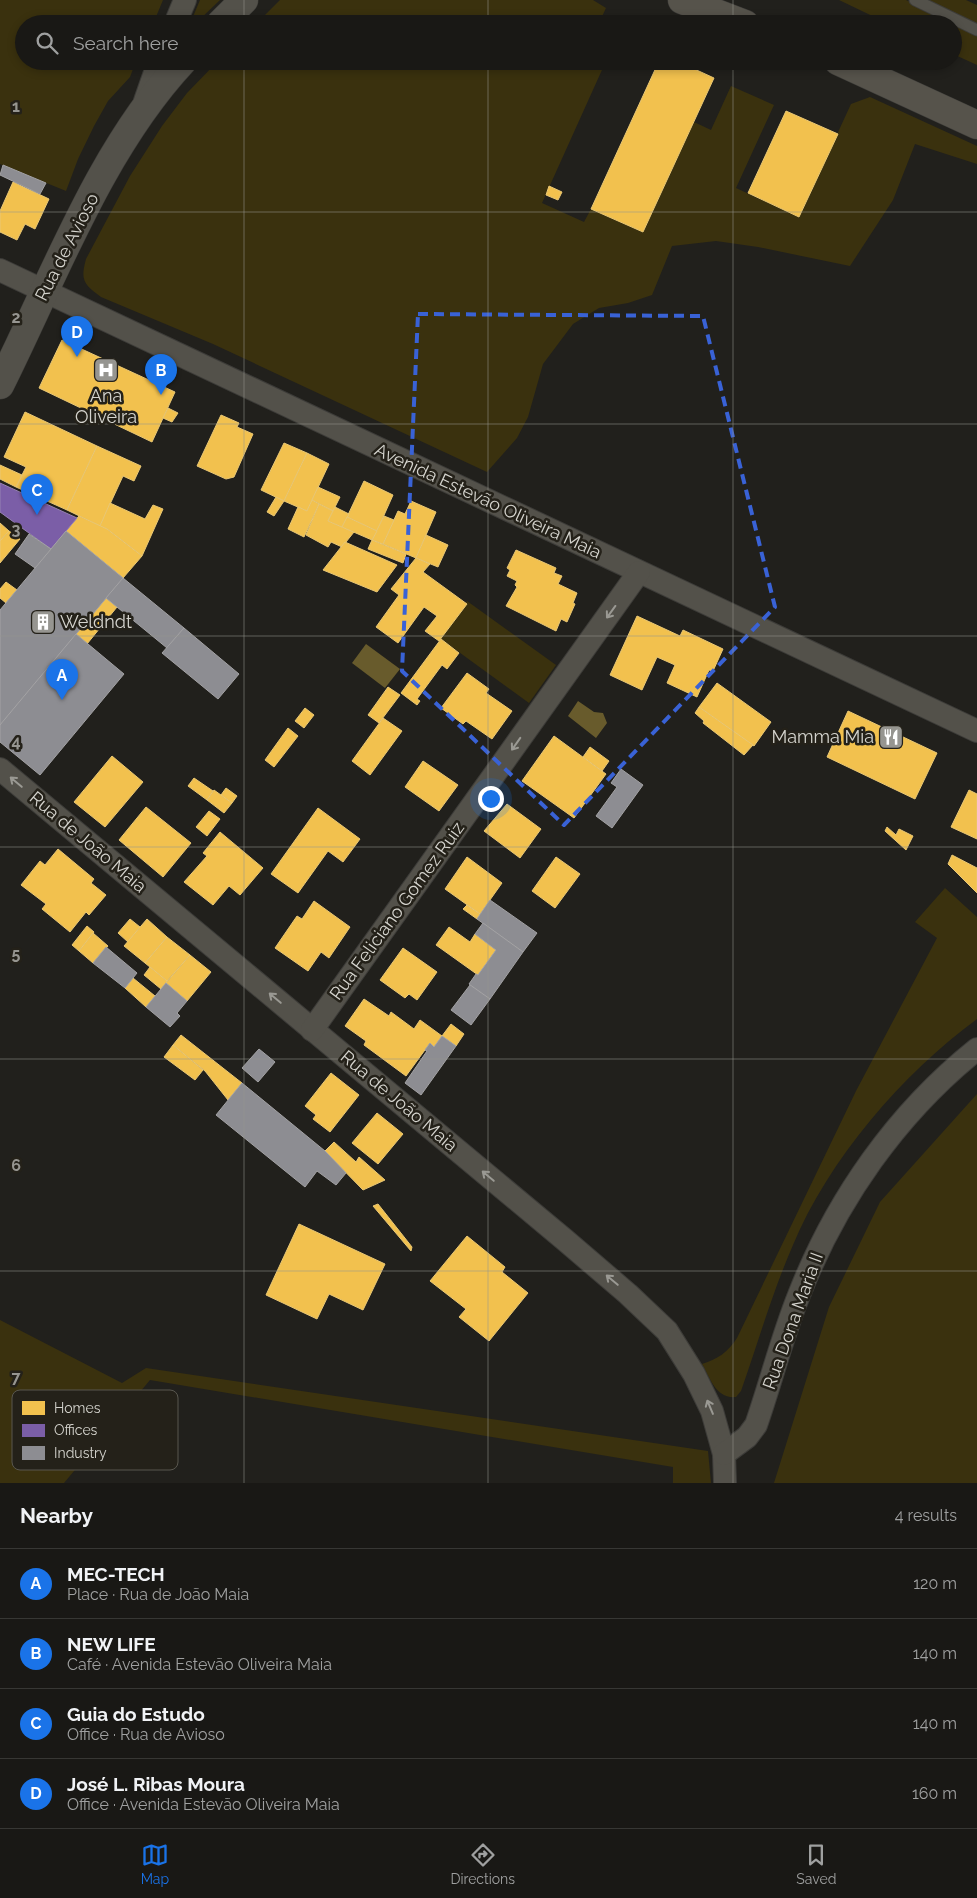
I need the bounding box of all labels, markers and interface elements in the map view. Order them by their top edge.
search box [15,15,962,70]
icon: search [33,29,61,57]
text: Search here [73,32,179,54]
text: 1 [12,97,20,116]
street label: Rua de Avioso [30,189,103,304]
text: 2 [11,308,21,327]
pin: D [61,316,93,357]
pin: B [145,354,177,395]
hospital icon: Ana Oliveira [93,357,119,383]
place label: Ana Oliveira [75,385,137,427]
street label: Avenida Estevão Oliveira Maia [372,439,605,562]
pin: C [21,474,53,515]
text: 3 [12,520,21,539]
one-way arrow [606,604,616,618]
building icon: Weldndt [30,609,56,635]
place label: Weldndt [60,611,132,632]
pin: A [46,659,78,700]
restaurant icon: Mamma Mia [878,724,904,750]
place label: Mamma Mia [771,726,874,747]
text: 4 [11,732,21,751]
one-way arrow [511,736,521,750]
one-way arrow [9,777,22,788]
your location [478,786,504,812]
street label: Rua de João Maia [26,787,151,897]
street label: Rua Feliciano Gomez Ruiz [325,818,468,1004]
text: 5 [12,944,21,963]
one-way arrow [269,993,282,1004]
street label: Rua de João Maia [337,1046,462,1156]
text: 6 [11,1156,21,1175]
one-way arrow [481,1170,494,1181]
street label: Rua Dona Maria II [758,1249,827,1392]
one-way arrow [606,1274,619,1286]
text: 7 [12,1368,21,1387]
legend [12,1390,178,1470]
text: Homes [54,1400,101,1416]
one-way arrow [704,1400,714,1415]
text: Offices [54,1422,98,1438]
text: Industry [54,1445,107,1461]
text: Nearby [20,1503,93,1528]
text: 4 results [895,1506,957,1525]
text: MEC-TECH [67,1563,165,1585]
text: A [31,1574,41,1593]
text: 120 m [913,1574,957,1593]
text: Place · Rua de João Maia [67,1585,249,1604]
text: NEW LIFE [67,1633,156,1655]
text: B [31,1644,41,1663]
text: 140 m [913,1644,957,1663]
text: Café · Avenida Estevão Oliveira Maia [67,1655,332,1674]
text: Guia do Estudo [67,1703,205,1725]
text: C [31,1714,41,1733]
text: 140 m [913,1714,957,1733]
text: Office · Rua de Avioso [67,1725,225,1744]
text: José L. Ribas Moura [67,1773,245,1795]
text: D [30,1784,42,1803]
text: 160 m [912,1784,957,1803]
text: Office · Avenida Estevão Oliveira Maia [67,1795,340,1814]
tab: Map [141,1841,169,1887]
tab: Directions [450,1841,515,1887]
tab: Saved [796,1841,836,1887]

